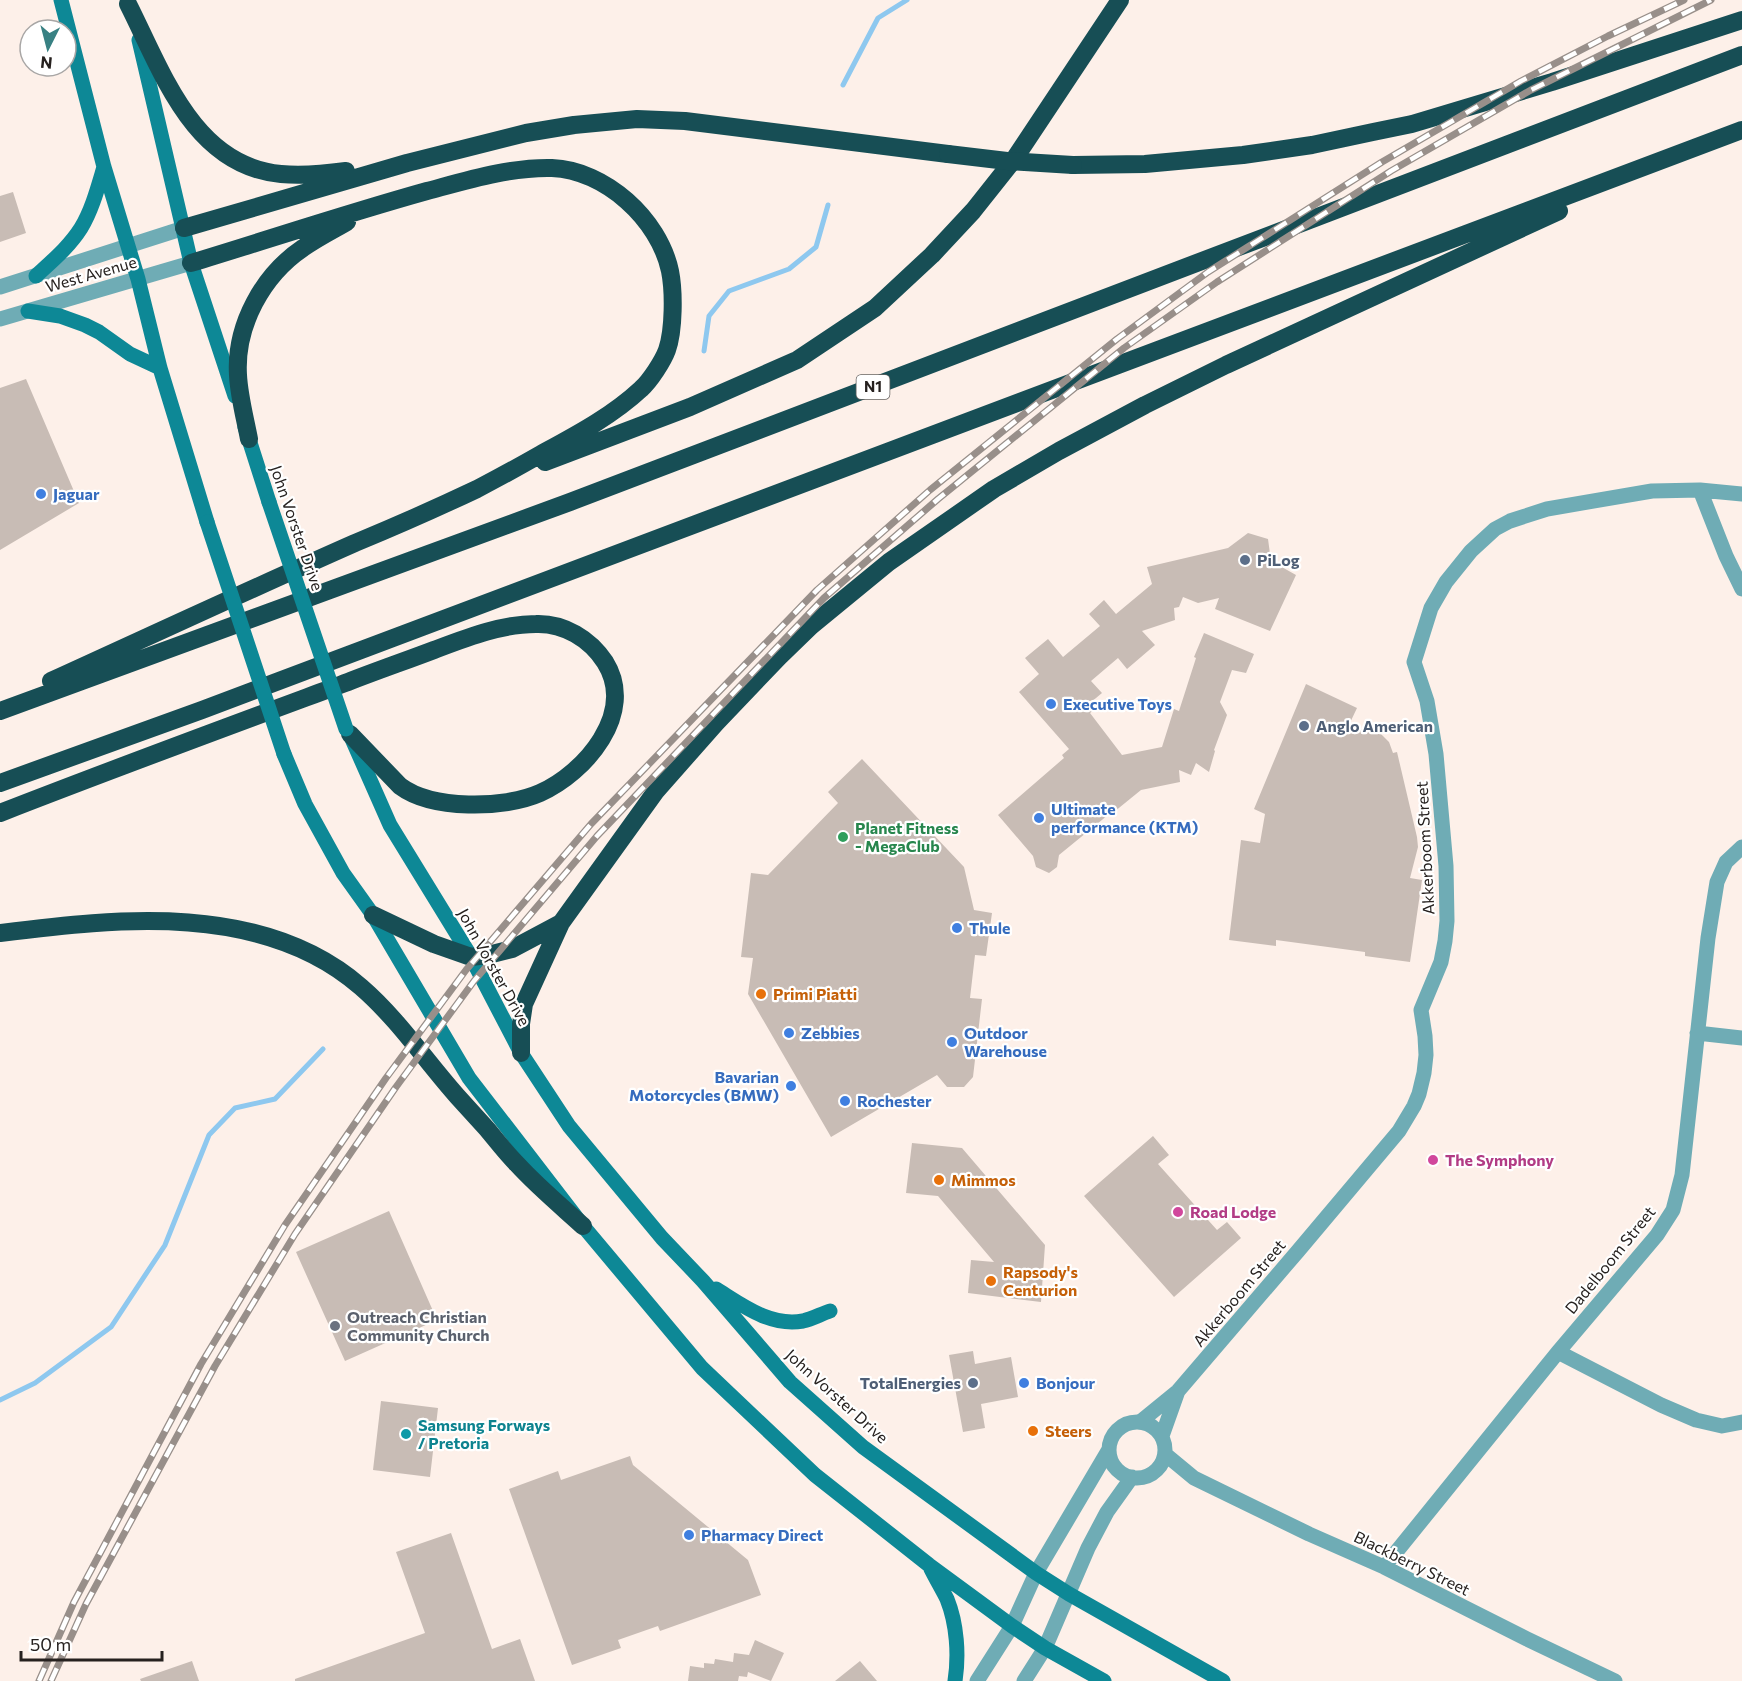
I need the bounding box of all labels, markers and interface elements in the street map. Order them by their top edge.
north arrow [18,18,78,78]
text: N [39,53,53,73]
street label: West Avenue [43,251,139,296]
road number: N1 [856,375,890,399]
street label: John Vorster Drive [267,463,328,593]
place label: Jaguar [53,484,100,503]
marker: Jaguar [34,487,48,501]
place label: PiLog [1257,550,1300,569]
marker: PiLog [1238,553,1252,567]
place label: Executive Toys [1063,694,1172,713]
marker: Executive Toys [1044,697,1058,711]
place label: Anglo American [1316,716,1433,735]
marker: Anglo American [1297,719,1311,733]
street label: Akkerboom Street [1411,780,1437,915]
place label: Ultimate performance (KTM) [1051,799,1198,836]
marker: Ultimate performance (KTM) [1032,811,1046,825]
place label: Planet Fitness - MegaClub [855,818,959,855]
marker: Planet Fitness - MegaClub [836,830,850,844]
street label: John Vorster Drive [454,905,535,1029]
place label: Thule [969,918,1011,937]
marker: Thule [950,921,964,935]
place label: Primi Piatti [773,984,857,1003]
marker: Primi Piatti [754,987,768,1001]
place label: Zebbies [801,1023,860,1042]
place label: Outdoor Warehouse [964,1023,1047,1060]
marker: Zebbies [782,1026,796,1040]
marker: Outdoor Warehouse [945,1035,959,1049]
place label: Bavarian Motorcycles (BMW) [629,1067,779,1104]
marker: Bavarian Motorcycles (BMW) [784,1079,798,1093]
place label: Rochester [857,1091,932,1110]
marker: Rochester [838,1094,852,1108]
place label: The Symphony [1445,1150,1554,1169]
marker: The Symphony [1426,1153,1440,1167]
place label: Mimmos [951,1170,1016,1189]
marker: Mimmos [932,1173,946,1187]
place label: Road Lodge [1190,1202,1276,1221]
street label: Dadelboom Street [1560,1202,1659,1317]
marker: Road Lodge [1171,1205,1185,1219]
street label: Akkerboom Street [1188,1235,1289,1350]
place label: Rapsody's Centurion [1003,1262,1078,1299]
marker: Rapsody's Centurion [984,1274,998,1288]
place label: Outreach Christian Community Church [347,1307,490,1344]
marker: Outreach Christian Community Church [328,1319,342,1333]
street label: John Vorster Drive [782,1345,893,1447]
place label: TotalEnergies [860,1373,961,1392]
place label: Bonjour [1036,1373,1096,1392]
marker: TotalEnergies [966,1376,980,1390]
marker: Bonjour [1017,1376,1031,1390]
place label: Samsung Forways / Pretoria [418,1415,550,1452]
place label: Steers [1045,1421,1092,1440]
marker: Steers [1026,1424,1040,1438]
marker: Samsung Forways / Pretoria [399,1427,413,1441]
place label: Pharmacy Direct [701,1525,823,1544]
street label: Blackberry Street [1351,1526,1474,1599]
marker: Pharmacy Direct [682,1528,696,1542]
scale bar [21,1624,162,1662]
text: 50 m [30,1633,71,1655]

